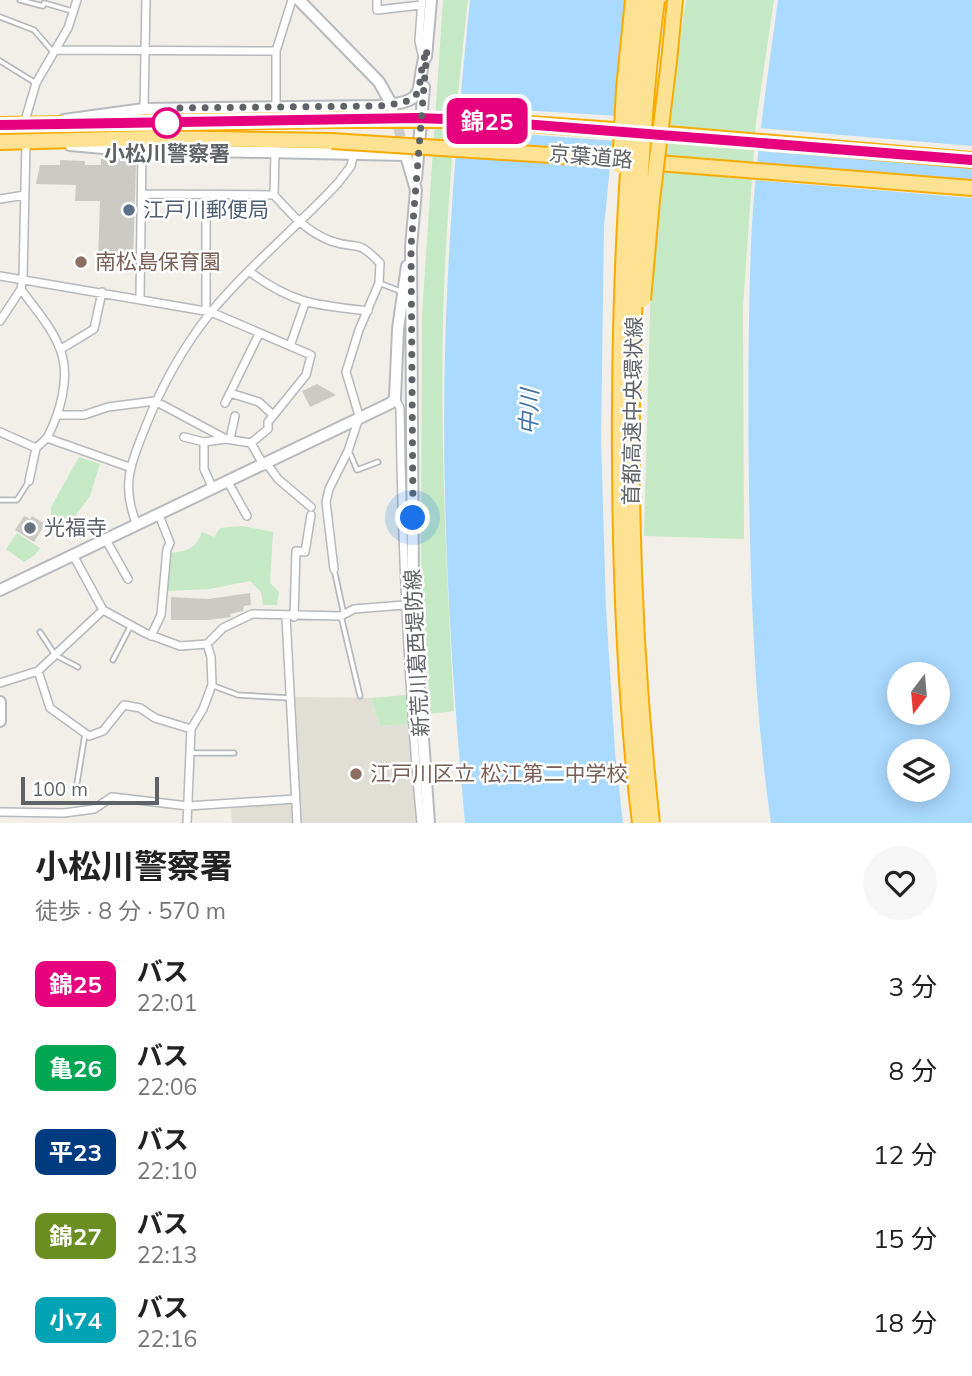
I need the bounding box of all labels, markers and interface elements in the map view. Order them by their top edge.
line badge: 錦25 [447,98,527,144]
text: 錦25 [461,106,513,136]
marker: 小松川警察署 [152,108,182,138]
street label: 京葉道路 [548,139,634,173]
place label: 小松川警察署 [104,140,230,166]
place label: 江戸川郵便局 [143,196,269,222]
marker: 江戸川郵便局 [121,202,137,218]
place label: 南松島保育園 [95,248,221,274]
marker: 南松島保育園 [73,254,89,270]
street label: 首都高速中央環状線 [617,316,647,506]
water label: 中川 [513,385,544,435]
your location [395,500,430,535]
place label: 光福寺 [44,514,107,540]
marker: 光福寺 [22,520,38,536]
street label: 新荒川葛西堤防線 [399,568,433,738]
north arrow [887,662,950,724]
map controls [887,662,950,802]
button: layers [887,739,950,802]
place label: 江戸川区立 松江第二中学校 [370,760,627,786]
marker: 江戸川区立 松江第二中学校 [348,766,364,782]
scale bar [21,774,159,806]
text: 100 m [32,777,88,801]
text: 小松川警察署 [35,845,233,886]
button: heart [863,846,937,920]
text: 徒歩 · 8 分 · 570 m [35,896,226,925]
text: バス [137,955,189,988]
text: 錦25 [49,969,102,999]
text: 3 分 [889,970,937,1003]
text: 22:01 [137,988,197,1017]
text: バス [137,1039,189,1072]
text: 亀26 [49,1053,102,1083]
text: 8 分 [889,1054,937,1087]
text: 22:06 [137,1072,197,1101]
text: バス [137,1123,189,1156]
text: 平23 [49,1137,102,1167]
text: 12 分 [873,1138,937,1171]
text: 22:10 [137,1156,197,1185]
text: バス [137,1207,189,1240]
text: 錦27 [49,1221,102,1251]
text: 15 分 [873,1222,937,1255]
text: 22:13 [137,1240,197,1269]
text: バス [137,1291,189,1324]
text: 小74 [49,1305,102,1335]
text: 18 分 [873,1306,937,1339]
text: 22:16 [137,1324,197,1353]

